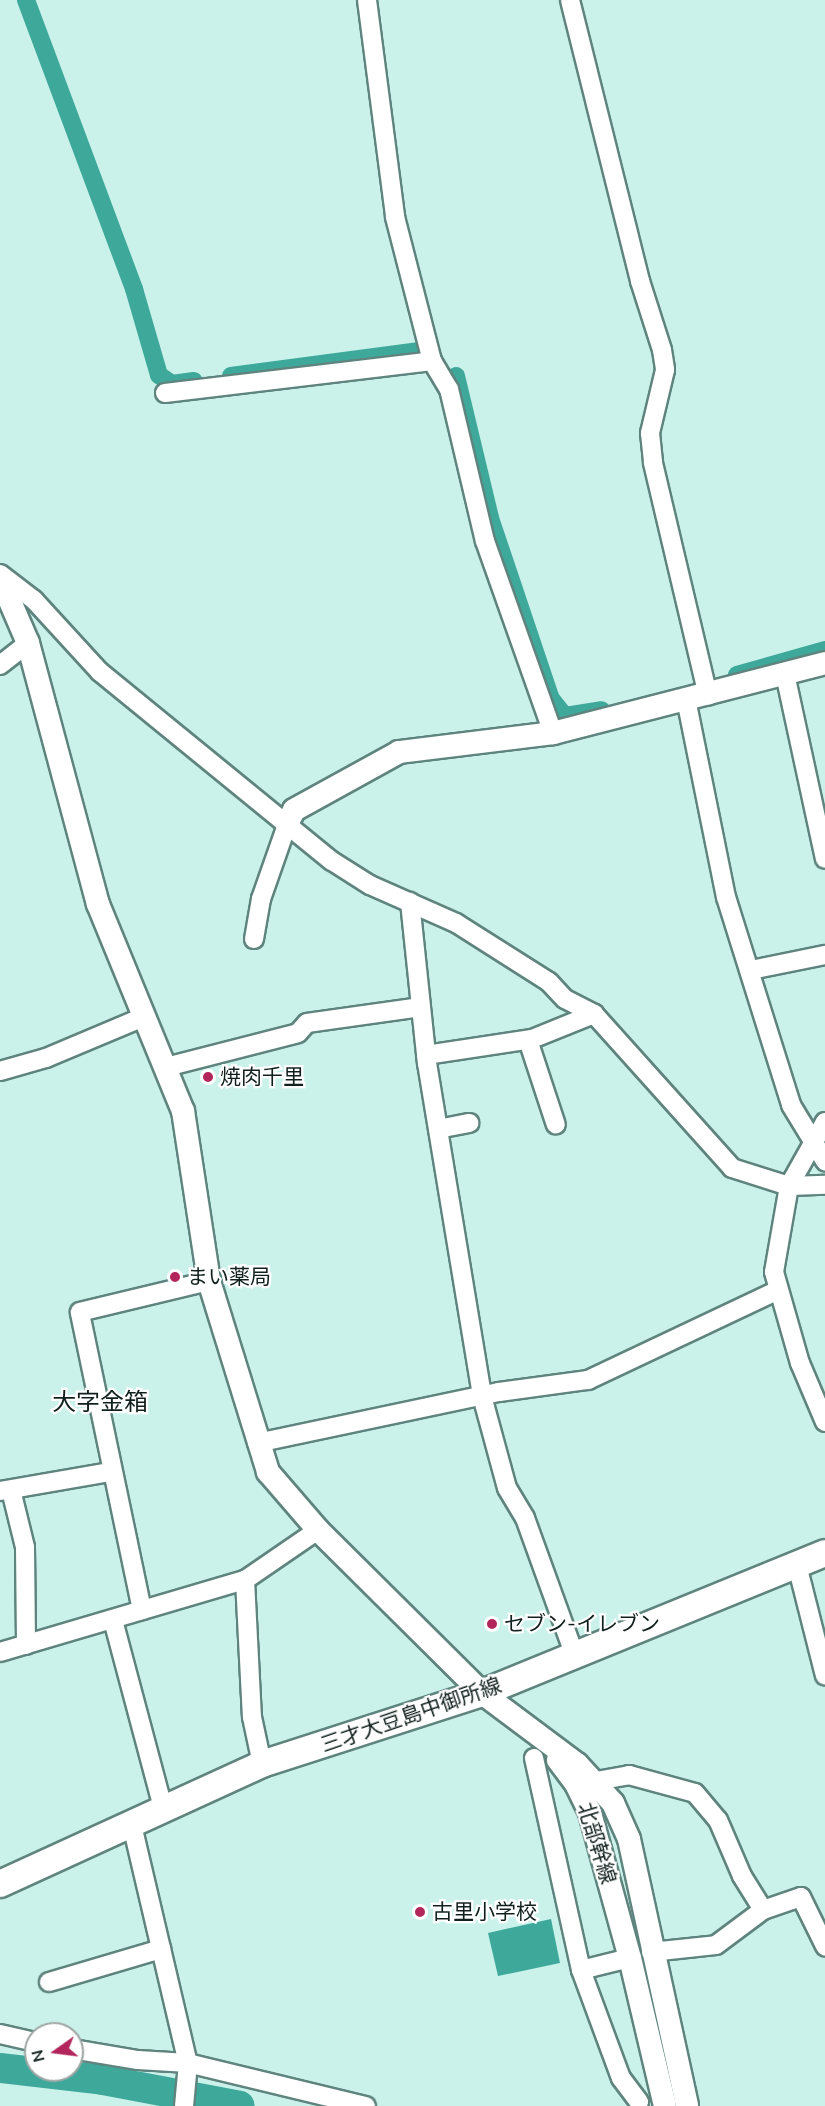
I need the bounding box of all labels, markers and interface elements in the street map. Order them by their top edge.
place label: 焼肉千里 [220,1064,304,1090]
marker: 焼肉千里 [201,1070,215,1084]
place label: まい薬局 [187,1264,271,1290]
marker: まい薬局 [168,1270,182,1284]
district label: 大字金箱 [52,1389,148,1417]
place label: セブン-イレブン [504,1611,660,1637]
marker: セブン-イレブン [485,1617,499,1631]
street label: 三才大豆島中御所線 [318,1672,504,1758]
street label: 北部幹線 [573,1799,621,1887]
place label: 古里小学校 [432,1899,537,1925]
marker: 古里小学校 [413,1905,427,1919]
north arrow [24,2022,84,2082]
text: N [26,2047,51,2064]

